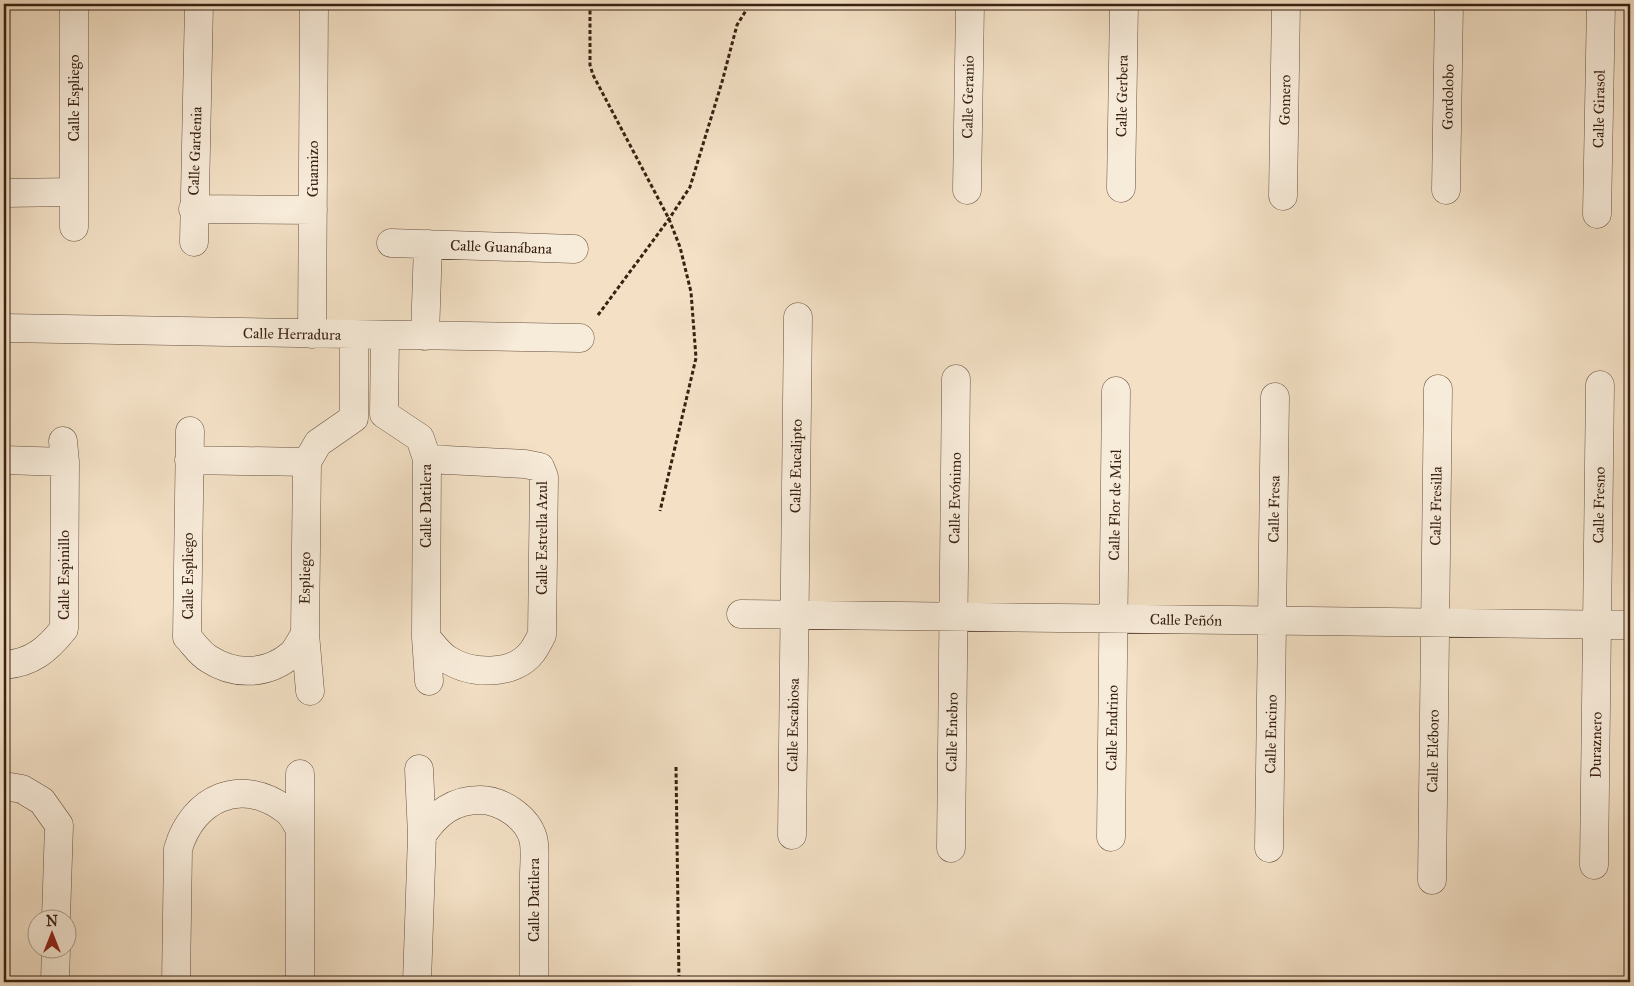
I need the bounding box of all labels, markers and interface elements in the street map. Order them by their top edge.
street label: Calle Espliego [65,54,83,141]
street label: Calle Gerbera [1112,54,1132,137]
street label: Calle Geranio [958,55,978,139]
street label: Gordolobo [1438,64,1458,130]
street label: Calle Girasol [1589,69,1609,148]
street label: Gomero [1276,74,1294,125]
street label: Calle Gardenia [184,105,206,196]
street label: Guamizo [304,140,322,197]
street label: Calle Guanábana [450,236,553,258]
street label: Calle Herradura [243,324,342,344]
street label: Calle Eucalipto [786,418,806,513]
street label: Calle Flor de Miel [1105,448,1125,561]
street label: Calle Evónimo [945,452,965,544]
street label: Calle Datilera [417,463,435,548]
street label: Calle Fresilla [1426,466,1446,546]
street label: Calle Fresno [1589,466,1609,543]
street label: Calle Fresa [1264,475,1284,543]
street label: Calle Estrella Azul [533,480,551,595]
street label: Calle Espinillo [55,530,73,620]
street label: Calle Espliego [179,532,197,619]
street label: Espliego [296,551,314,604]
street label: Calle Peñón [1150,610,1222,630]
street label: Calle Escabiosa [783,677,803,772]
street label: Calle Endrino [1102,685,1122,771]
street label: Calle Enebro [942,692,962,772]
street label: Calle Encino [1261,694,1281,774]
street label: Calle Eléboro [1423,709,1443,793]
street label: Duraznero [1586,711,1606,778]
street label: Calle Datilera [525,857,543,942]
north arrow [28,908,78,958]
text: N [46,913,58,930]

